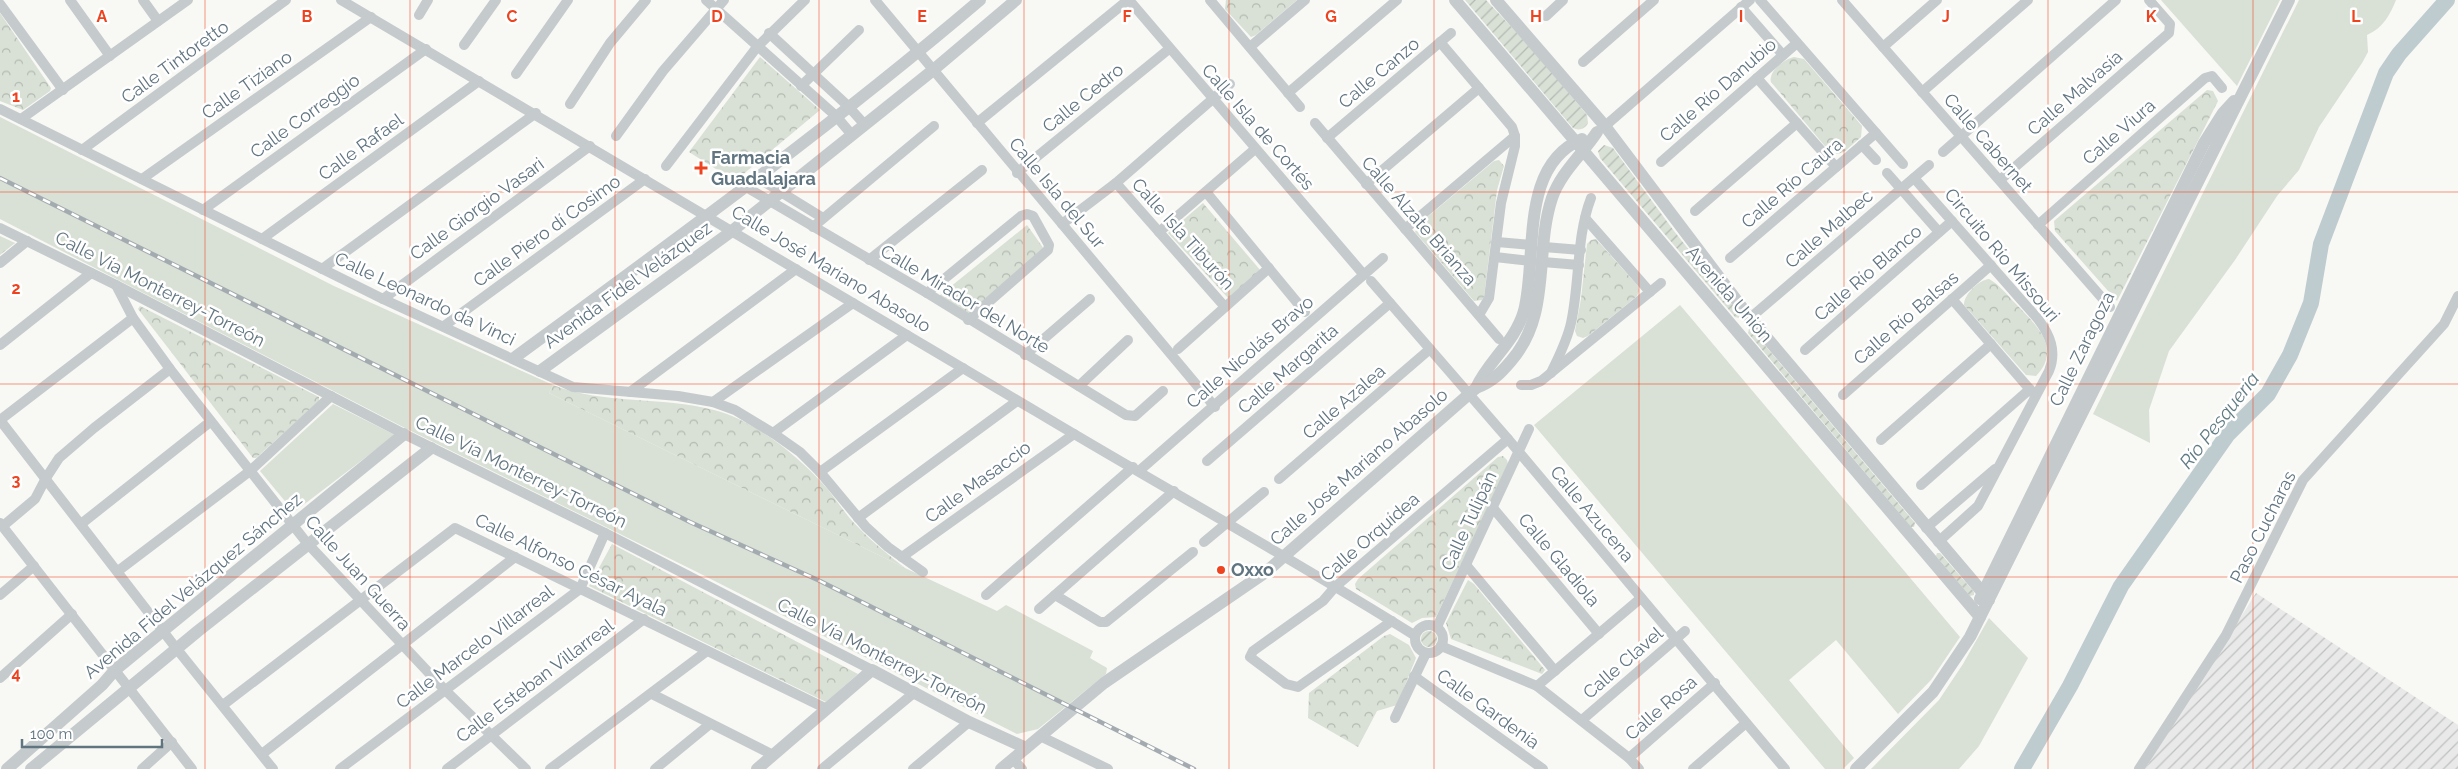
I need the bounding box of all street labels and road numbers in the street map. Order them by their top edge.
street label: Calle Tintoretto [117,15,233,108]
street label: Calle Canzo [1334,33,1424,113]
street label: Calle Río Danubio [1655,33,1780,146]
street label: Calle Tiziano [198,46,296,123]
street label: Calle Malvasía [2023,46,2126,140]
street label: Calle Cedro [1038,58,1128,137]
street label: Calle Isla de Cortés [1198,59,1319,194]
street label: Calle Correggio [246,69,364,162]
street label: Calle Cabernet [1940,89,2037,196]
street label: Calle Viura [2078,94,2159,169]
street label: Calle Rafael [314,109,407,184]
street label: Calle Isla del Sur [1005,133,1110,253]
street label: Calle Río Caura [1737,133,1846,232]
street label: Calle Alzate Brianza [1358,152,1481,290]
street label: Calle Giorgio Vasari [406,153,548,264]
street label: Calle Piero dí Cosimo [469,170,625,291]
street label: Calle Isla Tiburón [1128,174,1239,294]
street label: Circuito Río Missouri [1940,184,2064,326]
street label: Calle Malbec [1781,185,1877,272]
street label: Calle José Mariano Abasolo [728,201,935,337]
street label: Avenida Fidel Velázquez [540,217,716,352]
street label: Calle Río Blanco [1810,220,1926,325]
street label: Calle Vía Monterrey-Torreón [52,226,269,351]
street label: Calle Mirador del Norte [877,240,1054,358]
street label: Avenida Unión [1682,241,1777,346]
street label: Calle Leonardo da Vinci [332,247,519,350]
street label: Calle Río Balsas [1849,266,1963,369]
street label: Calle Zaragoza [2045,288,2118,409]
street label: Calle Nicolás Bravo [1182,291,1318,412]
street label: Calle Margarita [1233,319,1342,418]
street label: Calle Azalea [1298,360,1389,443]
street label: Calle José Mariano Abasolo [1266,384,1452,550]
street label: Calle Vía Monterrey-Torreón [412,411,630,532]
street label: Calle Masaccio [921,436,1035,527]
street label: Calle Azucena [1546,461,1639,566]
street label: Paso Cucharas [2225,467,2300,586]
street label: Calle Tulipán [1436,468,1501,574]
street label: Avenida Fidel Velázquez Sánchez [80,488,306,683]
street label: Calle Orquídea [1316,488,1423,585]
street label: Calle Alfonso César Ayala [472,509,671,620]
street label: Calle Gladiola [1514,509,1604,611]
street label: Calle Juan Guerra [301,511,415,634]
street label: Calle Marcelo Villarreal [392,580,558,713]
street label: Calle Vía Monterrey-Torreón [774,593,991,718]
street label: Calle Esteban Villarreal [452,614,618,747]
street label: Calle Clavel [1579,622,1667,703]
street label: Calle Gardenía [1433,664,1544,753]
street label: Calle Rosa [1621,671,1701,744]

